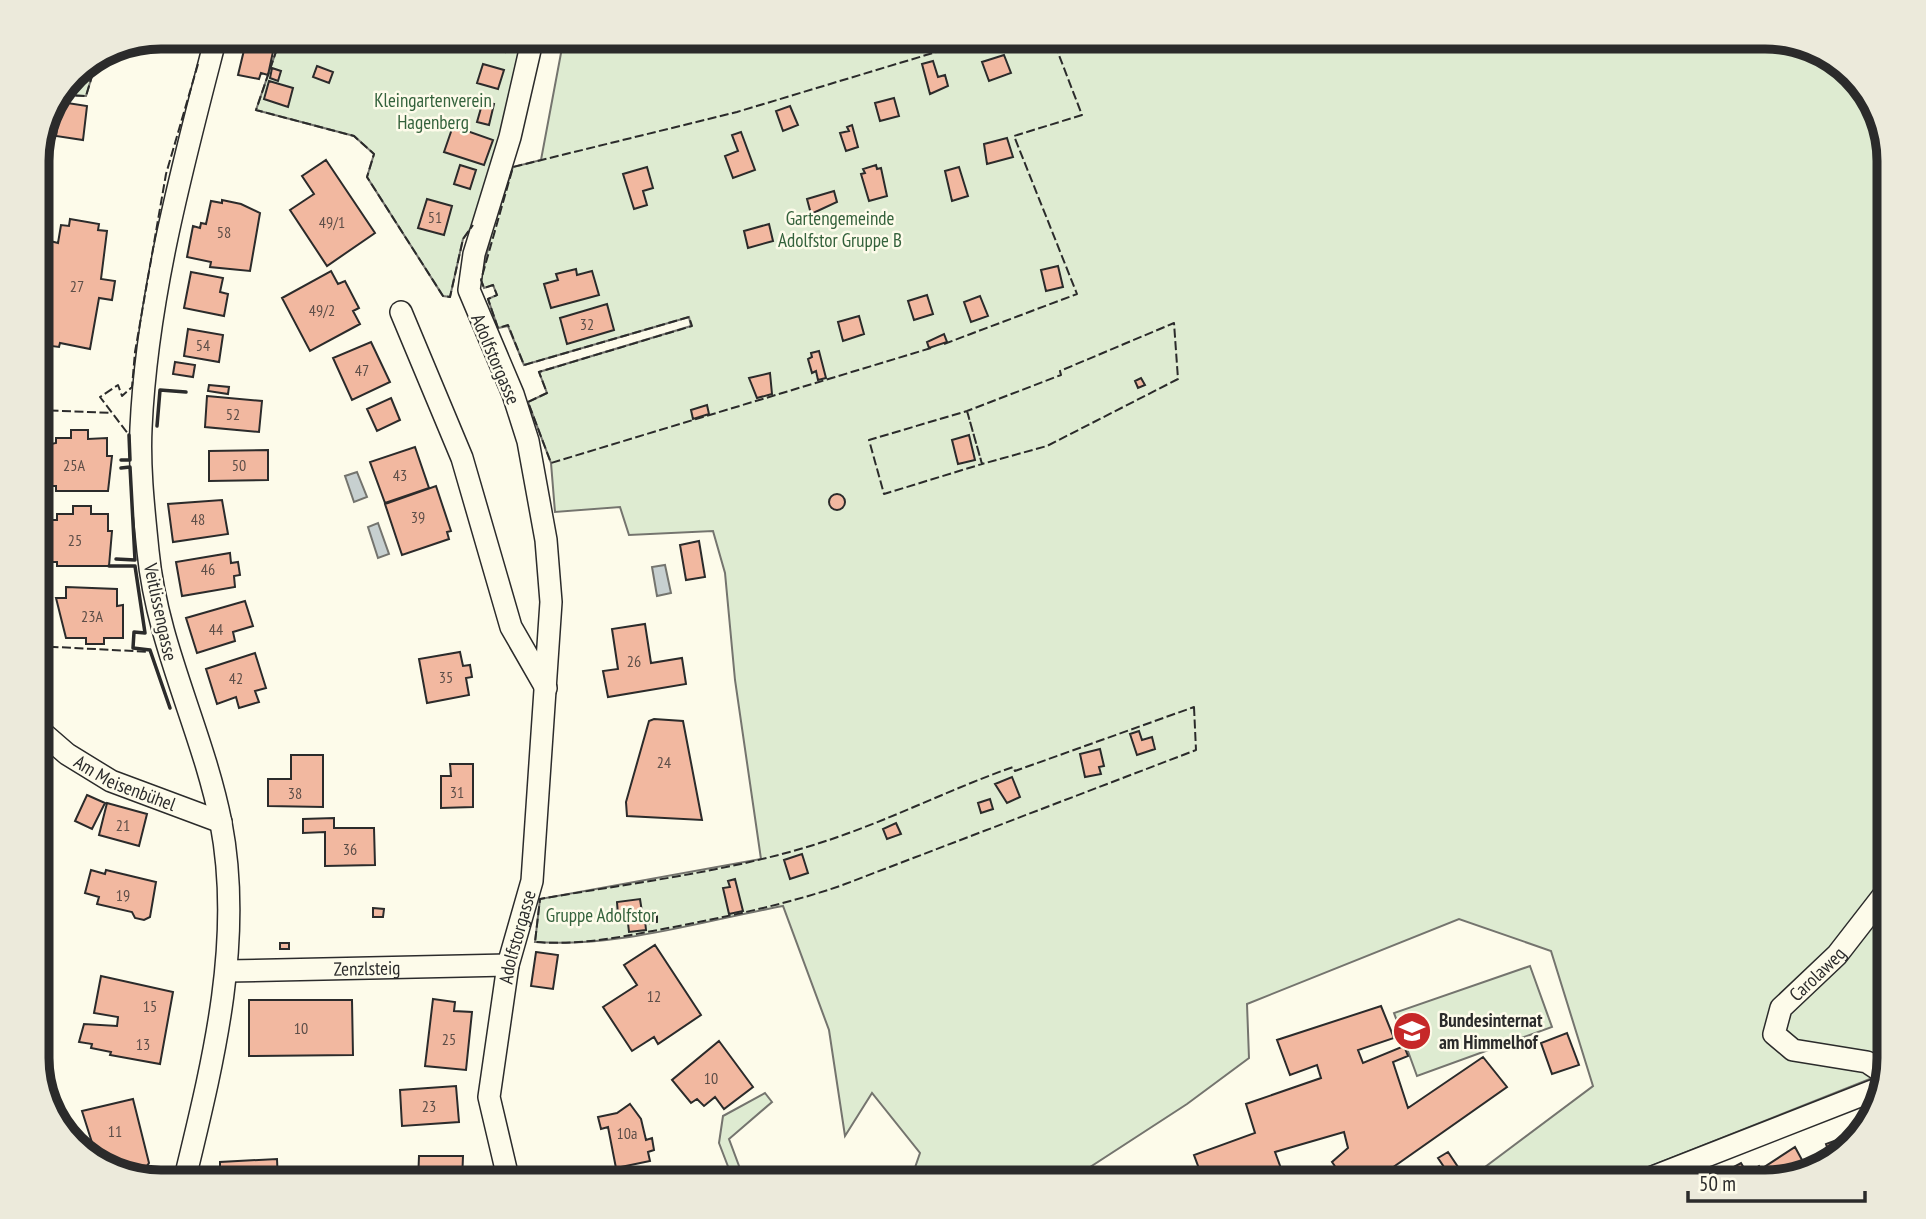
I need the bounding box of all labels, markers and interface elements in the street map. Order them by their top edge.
park label: Kleingartenverein Hagenberg [374,88,492,134]
park label: Gartengemeinde Adolfstor Gruppe B [778,206,902,252]
house number: 51 [428,207,442,227]
house number: 49/1 [319,212,345,232]
house number: 58 [217,222,231,242]
house number: 27 [70,276,84,296]
house number: 49/2 [309,300,335,320]
street label: Adolfstorgasse [466,310,526,408]
house number: 32 [580,314,594,334]
house number: 54 [196,335,210,355]
house number: 47 [355,360,369,380]
house number: 52 [226,404,240,424]
house number: 25A [63,455,85,475]
house number: 50 [232,455,246,475]
house number: 43 [393,465,407,485]
house number: 39 [411,507,425,527]
house number: 48 [191,509,205,529]
house number: 25 [68,530,82,550]
house number: 46 [201,559,215,579]
street label: Veitlissengasse [139,560,183,663]
house number: 23A [81,606,103,626]
house number: 44 [209,619,223,639]
house number: 26 [627,651,641,671]
house number: 35 [439,667,453,687]
house number: 42 [229,668,243,688]
street label: Am Meisenbühel [70,749,180,816]
house number: 24 [657,752,671,772]
house number: 31 [450,782,464,802]
house number: 38 [288,783,302,803]
house number: 21 [116,815,130,835]
house number: 36 [343,839,357,859]
house number: 19 [116,885,130,905]
street label: Adolfstorgasse [493,887,541,985]
park label: Gruppe Adolfstor [546,903,657,927]
street label: Carolaweg [1784,942,1851,1006]
street label: Zenzlsteig [333,955,401,981]
house number: 12 [647,986,661,1006]
house number: 15 [143,996,157,1016]
place label: Bundesinternat am Himmelhof [1439,1008,1543,1054]
school or university icon: Bundesinternat am Himmelhof [1391,1010,1433,1052]
house number: 10 [294,1018,308,1038]
house number: 25 [442,1029,456,1049]
house number: 13 [136,1034,150,1054]
house number: 10 [704,1068,718,1088]
house number: 23 [422,1096,436,1116]
house number: 11 [108,1121,122,1141]
house number: 10a [617,1123,637,1143]
scale bar [1688,1160,1865,1204]
text: 50 m [1699,1170,1736,1197]

